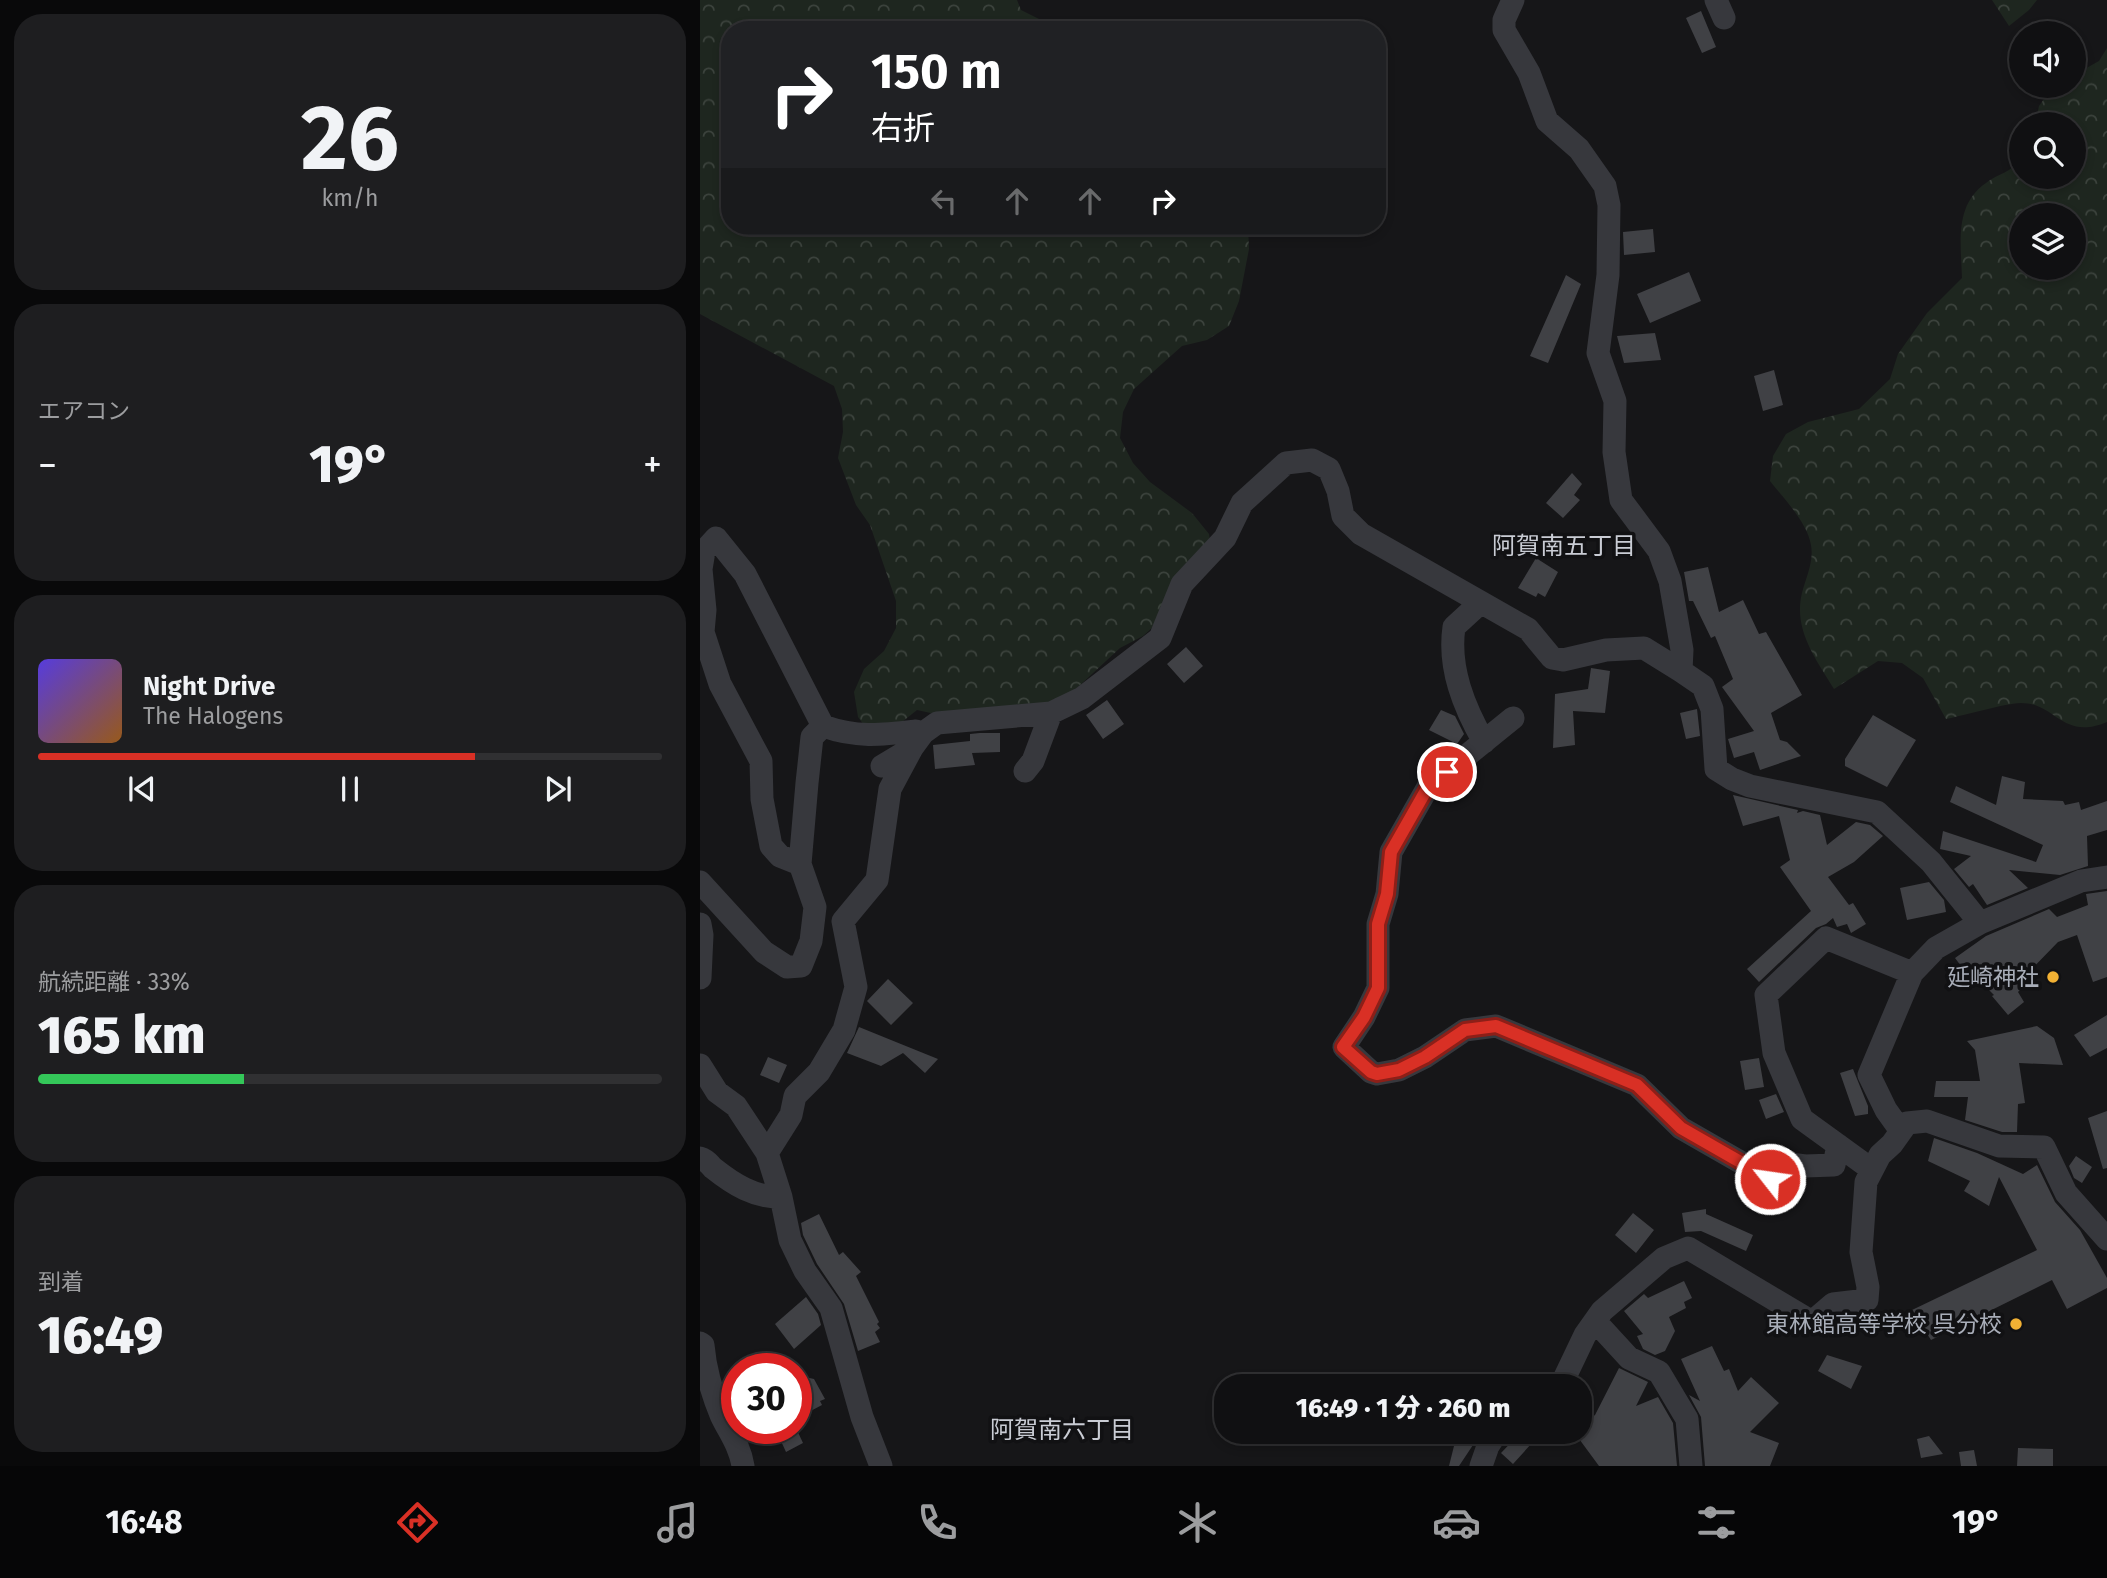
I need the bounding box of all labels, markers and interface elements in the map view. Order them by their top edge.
map controls [2009,21,2086,280]
button: sound [2009,21,2086,98]
text: 150 m [871,42,1002,101]
icon: right [756,49,847,140]
text: 26 [301,84,399,193]
text: 右折 [871,109,935,147]
button: search [2009,112,2086,189]
icon: left [925,182,963,220]
icon: ahead [998,182,1036,220]
icon: ahead [1071,182,1109,220]
icon: right [1144,182,1182,220]
text: km/h [322,184,378,212]
button: layers [2009,203,2086,280]
text: エアコン [38,397,130,425]
text: 19° [309,433,391,496]
text: − [38,442,57,488]
text: + [643,442,662,488]
district label: 阿賀南五丁目 [1492,532,1636,560]
text: Night Drive [143,671,275,702]
text: The Halogens [143,702,283,730]
pin [1417,742,1477,802]
icon: arrive [1428,753,1466,791]
icon: previous [123,770,161,808]
icon: pause [331,770,369,808]
icon: next [539,770,577,808]
place label: 延崎神社 [1947,963,2039,991]
text: 航続距離 · 33% [38,968,190,996]
marker: 延崎神社 [2045,969,2061,985]
text: 165 km [38,1004,205,1067]
position arrow [1733,1142,1807,1216]
text: 到着 [38,1268,84,1296]
text: 16:49 [38,1304,163,1367]
place label: 東林館高等学校 呉分校 [1766,1310,2002,1338]
marker: 東林館高等学校 呉分校 [2008,1316,2024,1332]
speed limit sign: 30 [721,1353,812,1444]
text: 16:49 · 1 分 · 260 m [1296,1393,1510,1424]
district label: 阿賀南六丁目 [990,1416,1134,1444]
icon: directions [393,1498,442,1547]
icon: music [653,1498,702,1547]
icon: phone [913,1498,962,1547]
icon: climate [1173,1498,1222,1547]
icon: car [1432,1498,1481,1547]
icon: filters [1692,1498,1741,1547]
text: 16:48 [105,1503,182,1541]
text: 19° [1952,1503,2002,1541]

